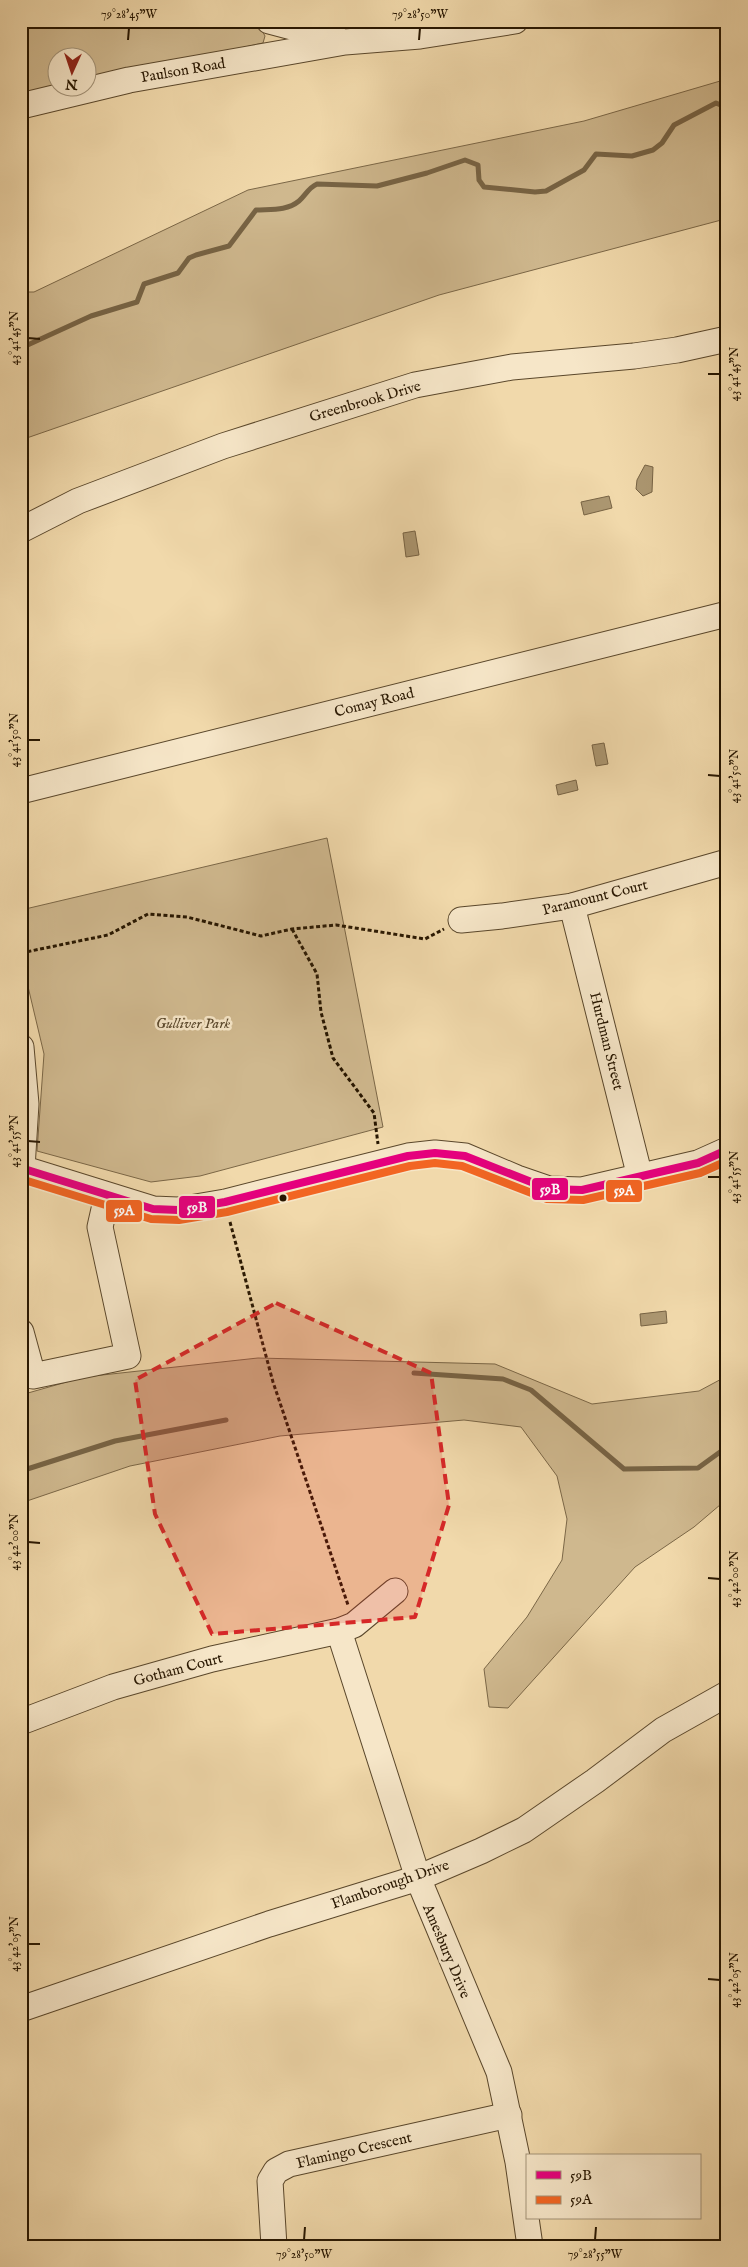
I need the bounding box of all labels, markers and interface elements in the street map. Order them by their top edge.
text: 79°28'45"W [101,7,157,22]
text: 79°28'50"W [392,7,449,22]
north arrow [48,48,98,98]
street label: Paulson Road [139,54,228,87]
text: N [65,75,79,93]
text: 43°41'45"N [7,310,22,365]
text: 43°41'45"N [727,346,742,401]
street label: Greenbrook Drive [307,376,423,426]
street label: Comay Road [332,683,417,722]
text: 43°41'50"N [7,712,22,767]
text: 43°41'50"N [727,748,742,803]
street label: Paramount Court [540,875,650,920]
street label: Hurdman Street [585,990,628,1092]
park label: Gulliver Park [156,1014,230,1033]
text: 43°41'55"N [7,1114,22,1167]
text: 43°41'55"N [727,1150,742,1203]
line badge: 59B [531,1177,569,1201]
line badge: 59A [605,1179,643,1203]
text: 59B [540,1181,560,1199]
text: 59A [614,1182,636,1200]
unlabelled marker [278,1193,288,1203]
line badge: 59B [178,1195,216,1219]
line badge: 59A [105,1199,143,1223]
text: 59B [187,1199,207,1217]
text: 59A [114,1202,136,1220]
text: 43°42'00"N [7,1513,22,1571]
text: 43°42'00"N [727,1550,742,1608]
street label: Gotham Court [131,1648,225,1691]
street label: Flamborough Drive [329,1855,452,1914]
street label: Amesbury Drive [418,1900,475,2001]
text: 43°42'05"N [7,1916,22,1972]
text: 43°42'05"N [727,1952,742,2008]
street label: Flamingo Crescent [295,2128,414,2173]
legend [526,2154,700,2220]
text: 59B [570,2166,592,2185]
text: 59A [570,2190,593,2209]
text: 79°28'50"W [276,2247,333,2262]
text: 79°28'55"W [568,2247,623,2262]

